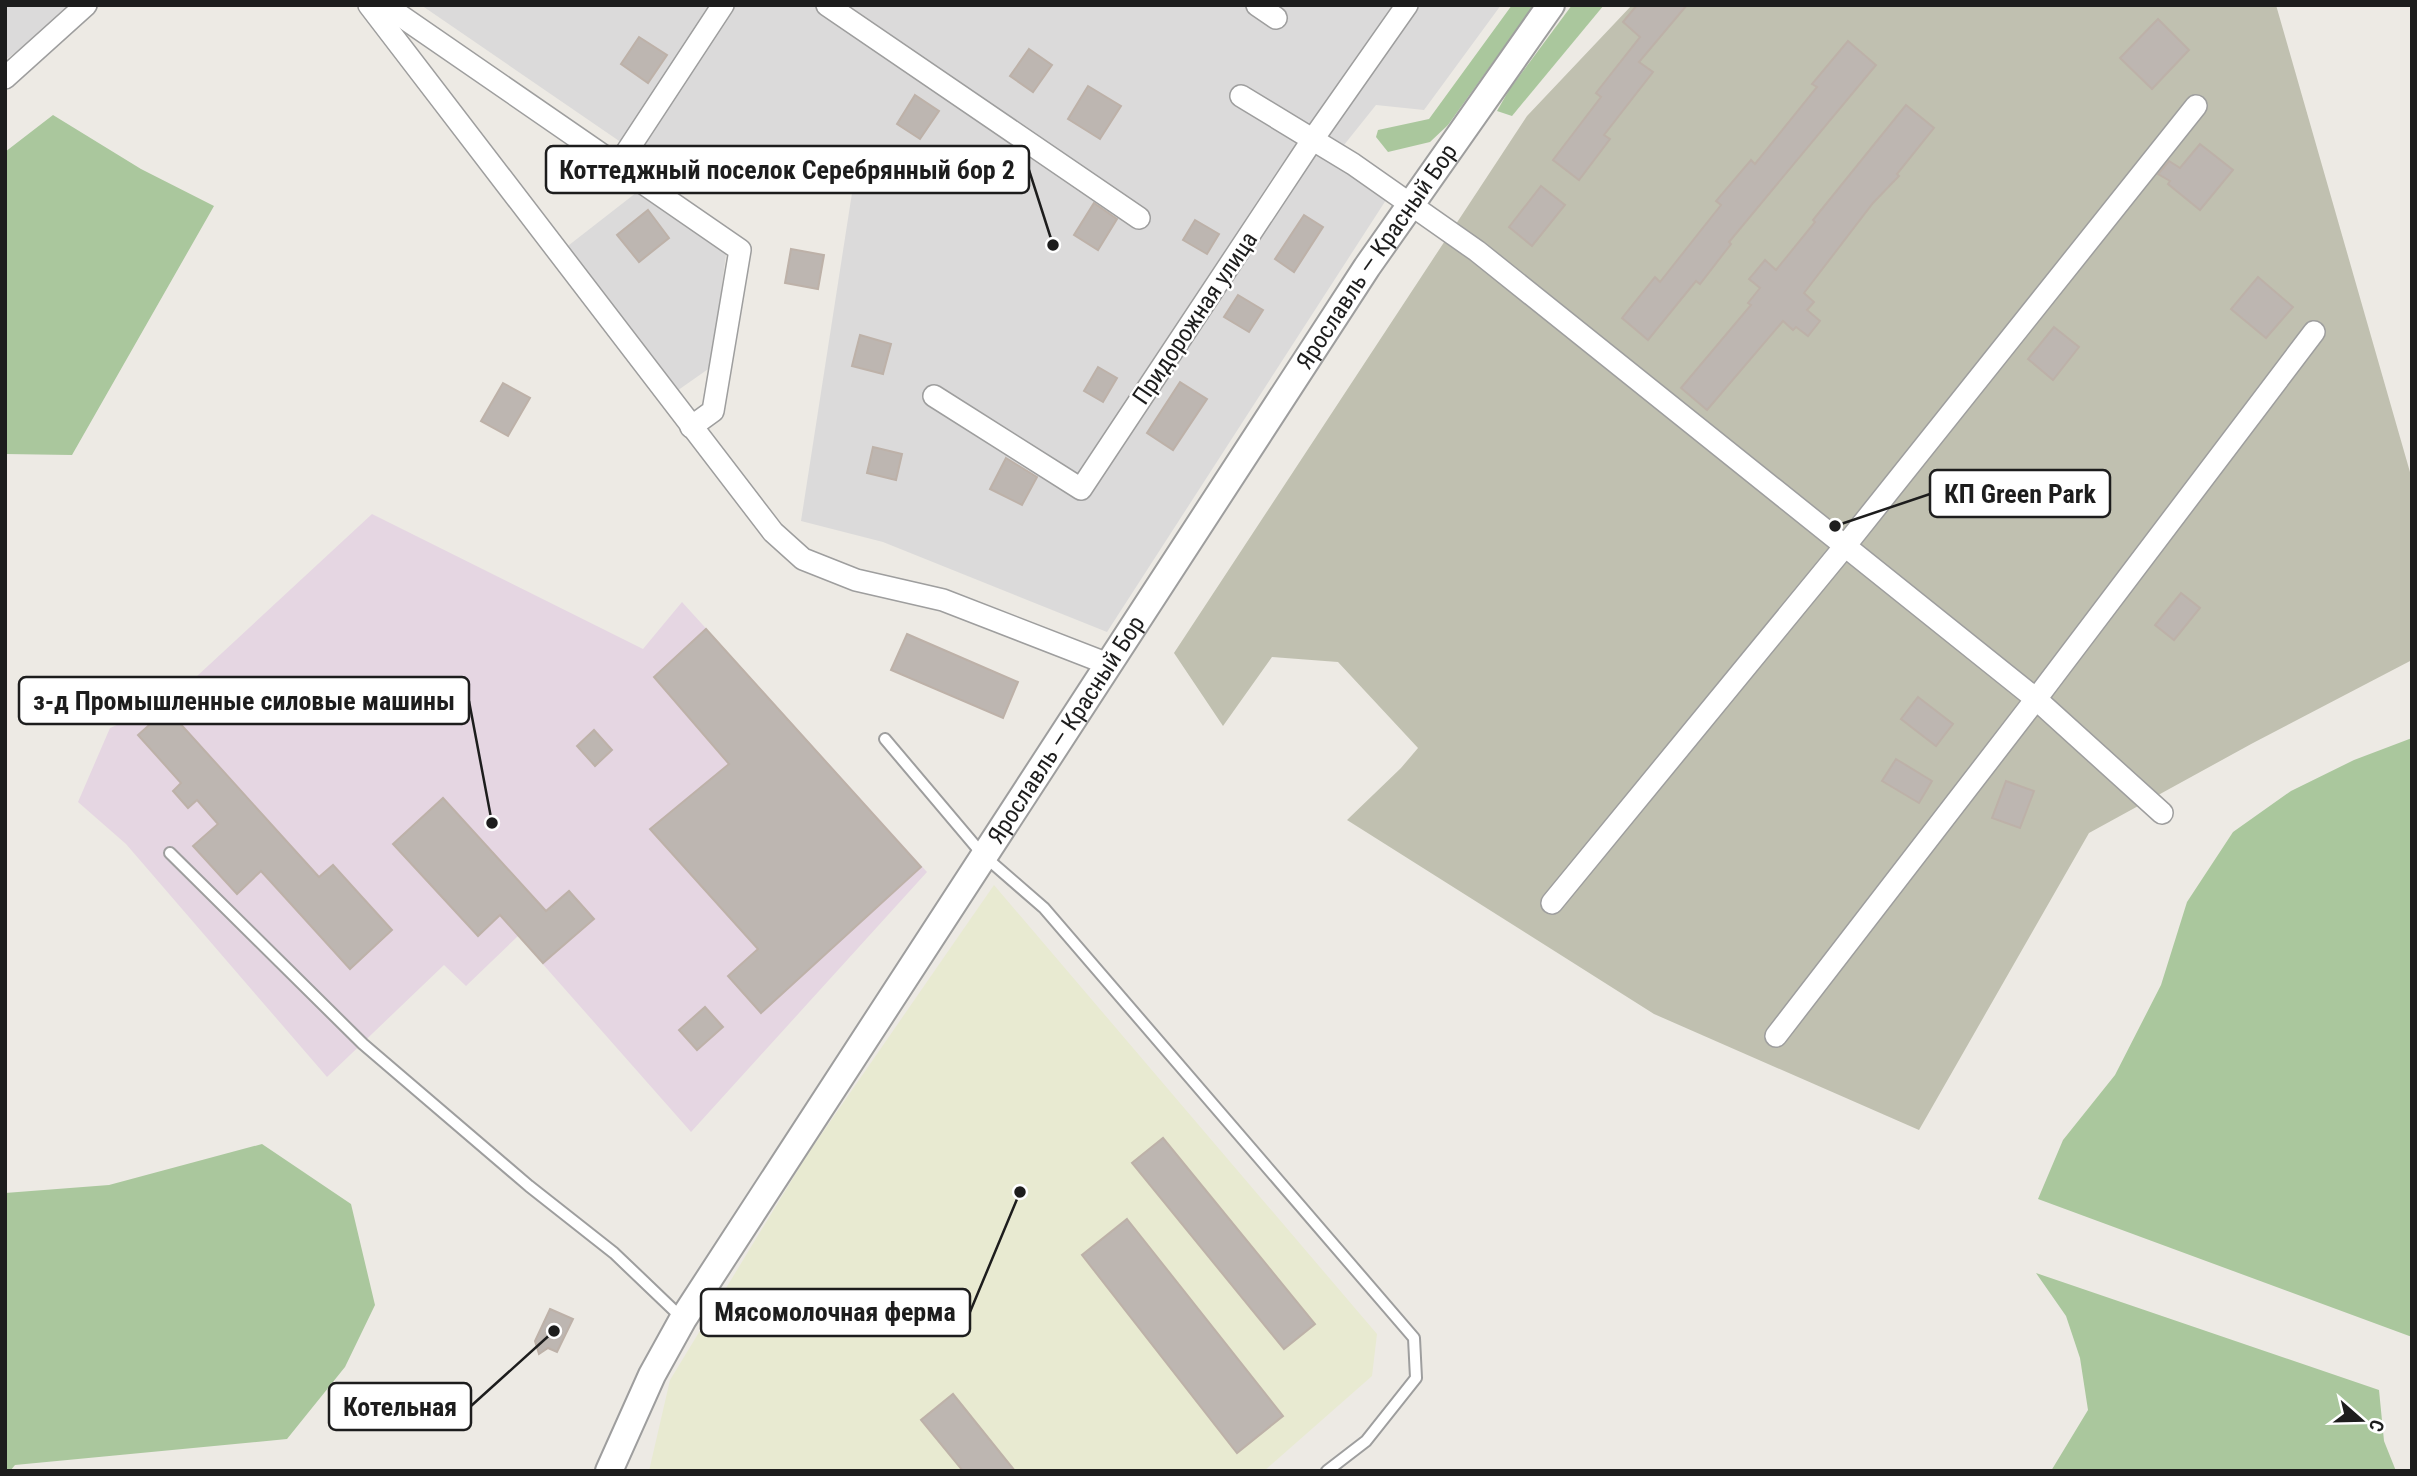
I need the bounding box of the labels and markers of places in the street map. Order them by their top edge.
callout: Коттеджный поселок Серебрянный бор 2 [546,146,1029,193]
callout: КП Green Park [1930,470,2110,517]
callout: з-д Промышленные силовые машины [19,677,469,724]
callout: Мясомолочная ферма [701,1289,970,1336]
callout: Котельная [329,1383,471,1430]

